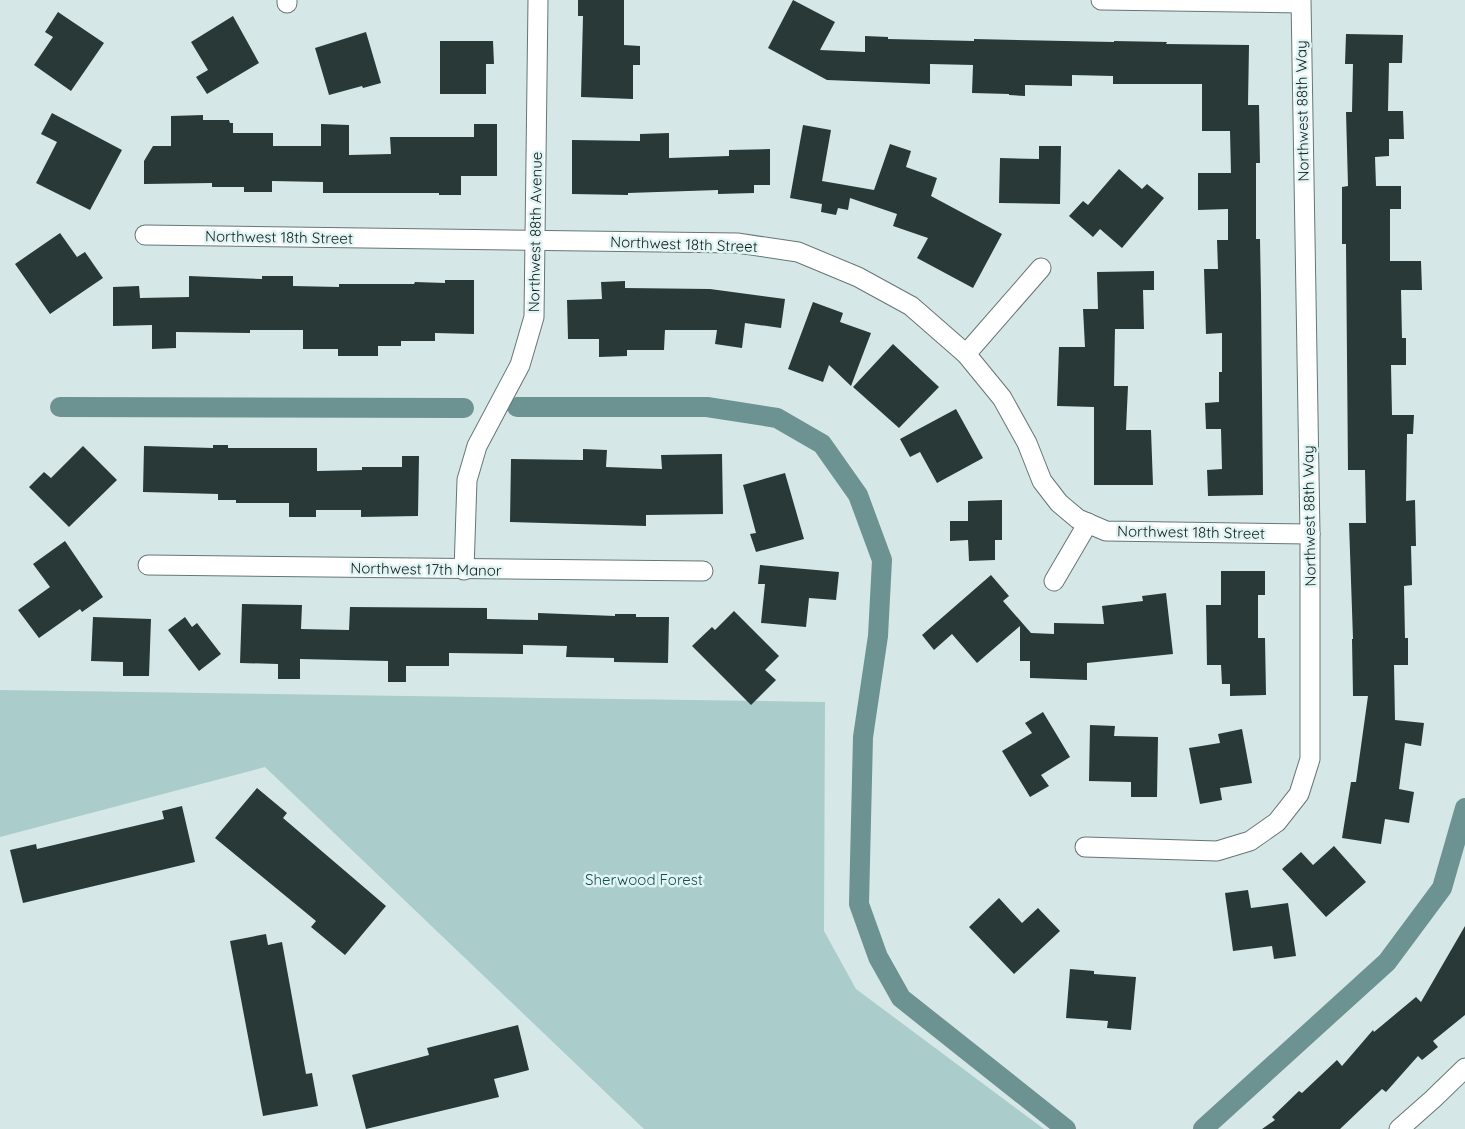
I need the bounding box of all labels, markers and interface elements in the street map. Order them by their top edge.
street label: Northwest 88th Way [1291,40,1313,182]
street label: Northwest 88th Avenue [524,152,546,312]
street label: Northwest 18th Street [205,226,353,248]
street label: Northwest 18th Street [610,232,758,256]
street label: Northwest 88th Way [1298,445,1320,587]
street label: Northwest 18th Street [1117,521,1265,543]
street label: Northwest 17th Manor [350,558,502,580]
park label: Sherwood Forest [585,870,703,889]

